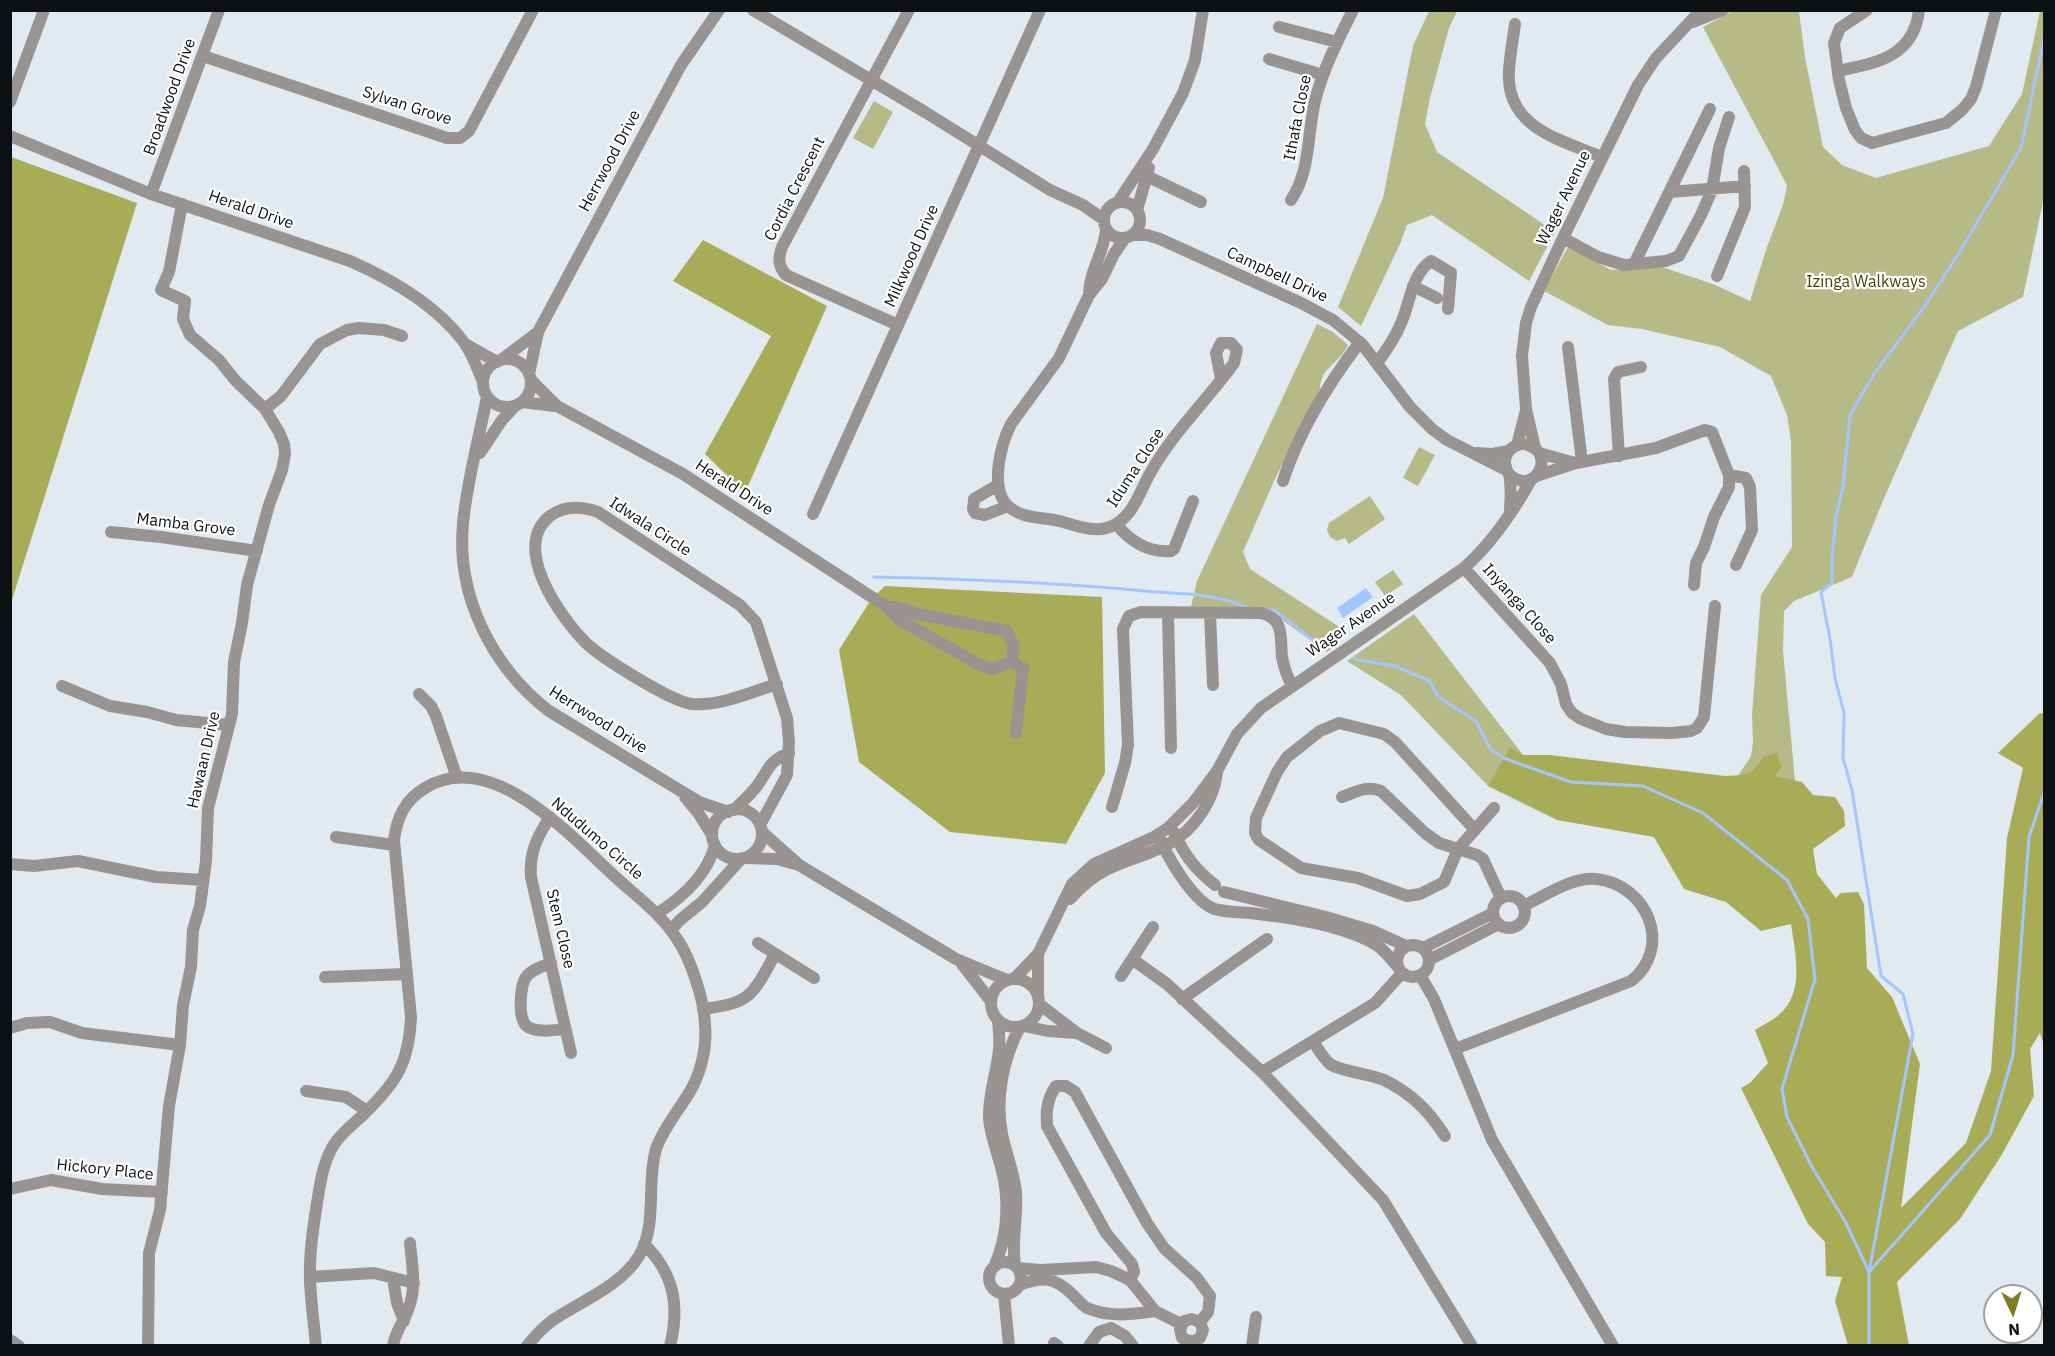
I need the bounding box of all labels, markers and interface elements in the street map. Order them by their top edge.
street label: Broadwood Drive [140,36,200,158]
street label: Ithafa Close [1280,73,1316,163]
street label: Sylvan Grove [360,83,454,129]
street label: Herrwood Drive [575,107,645,215]
street label: Cordia Crescent [761,134,829,244]
street label: Wager Avenue [1533,148,1595,248]
street label: Herald Drive [206,186,296,234]
street label: Milkwood Drive [881,202,943,310]
street label: Campbell Drive [1223,243,1331,307]
park label: Izinga Walkways [1806,272,1926,292]
street label: Iduma Close [1103,425,1169,511]
street label: Herald Drive [691,456,777,520]
street label: Idwala Circle [605,493,695,561]
street label: Mamba Grove [136,509,236,541]
street label: Inyanga Close [1478,560,1560,648]
street label: Wager Avenue [1303,588,1399,662]
street label: Herrwood Drive [545,682,651,758]
street label: Hawaan Drive [184,710,224,810]
street label: Ndudumo Circle [547,794,647,884]
street label: Stem Close [542,887,578,971]
street label: Hickory Place [55,1155,155,1185]
north arrow [1983,1284,2043,1344]
text: N [2008,1320,2021,1340]

